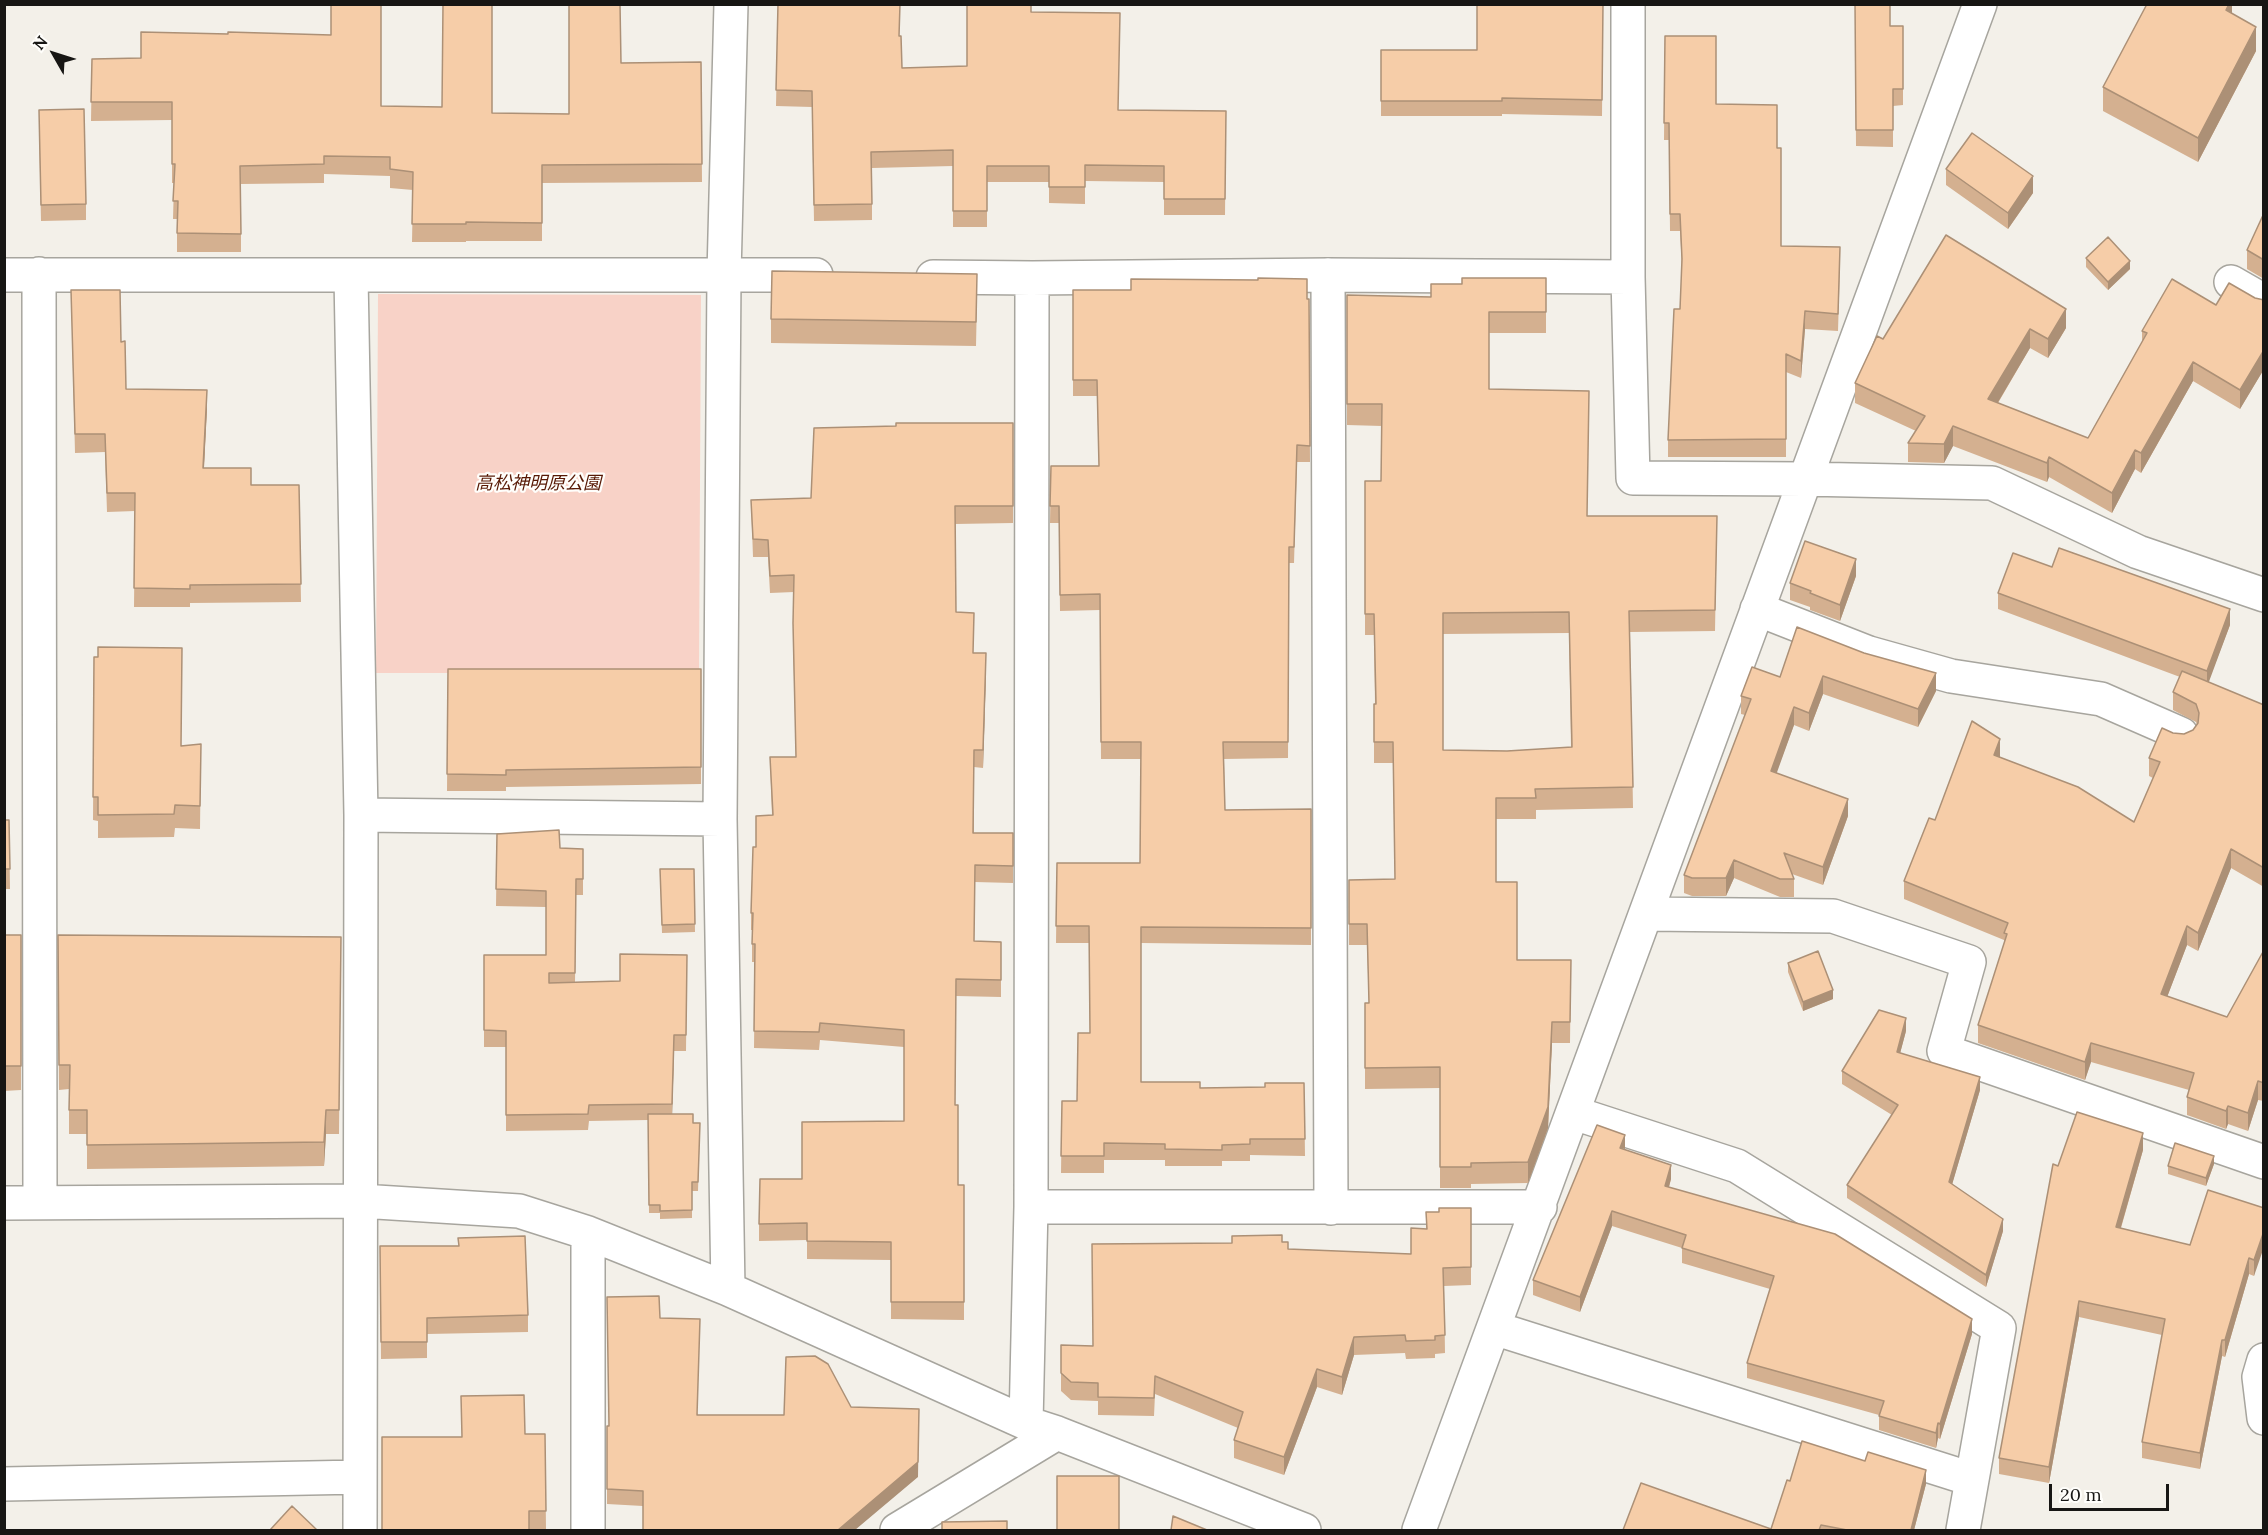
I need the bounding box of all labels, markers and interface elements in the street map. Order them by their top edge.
north arrow [24,24,84,84]
text: N [28,32,52,54]
park label: 高松神明原公園 [475,473,601,495]
scale bar [2052,1472,2172,1510]
text: 20 m [2060,1483,2102,1506]

